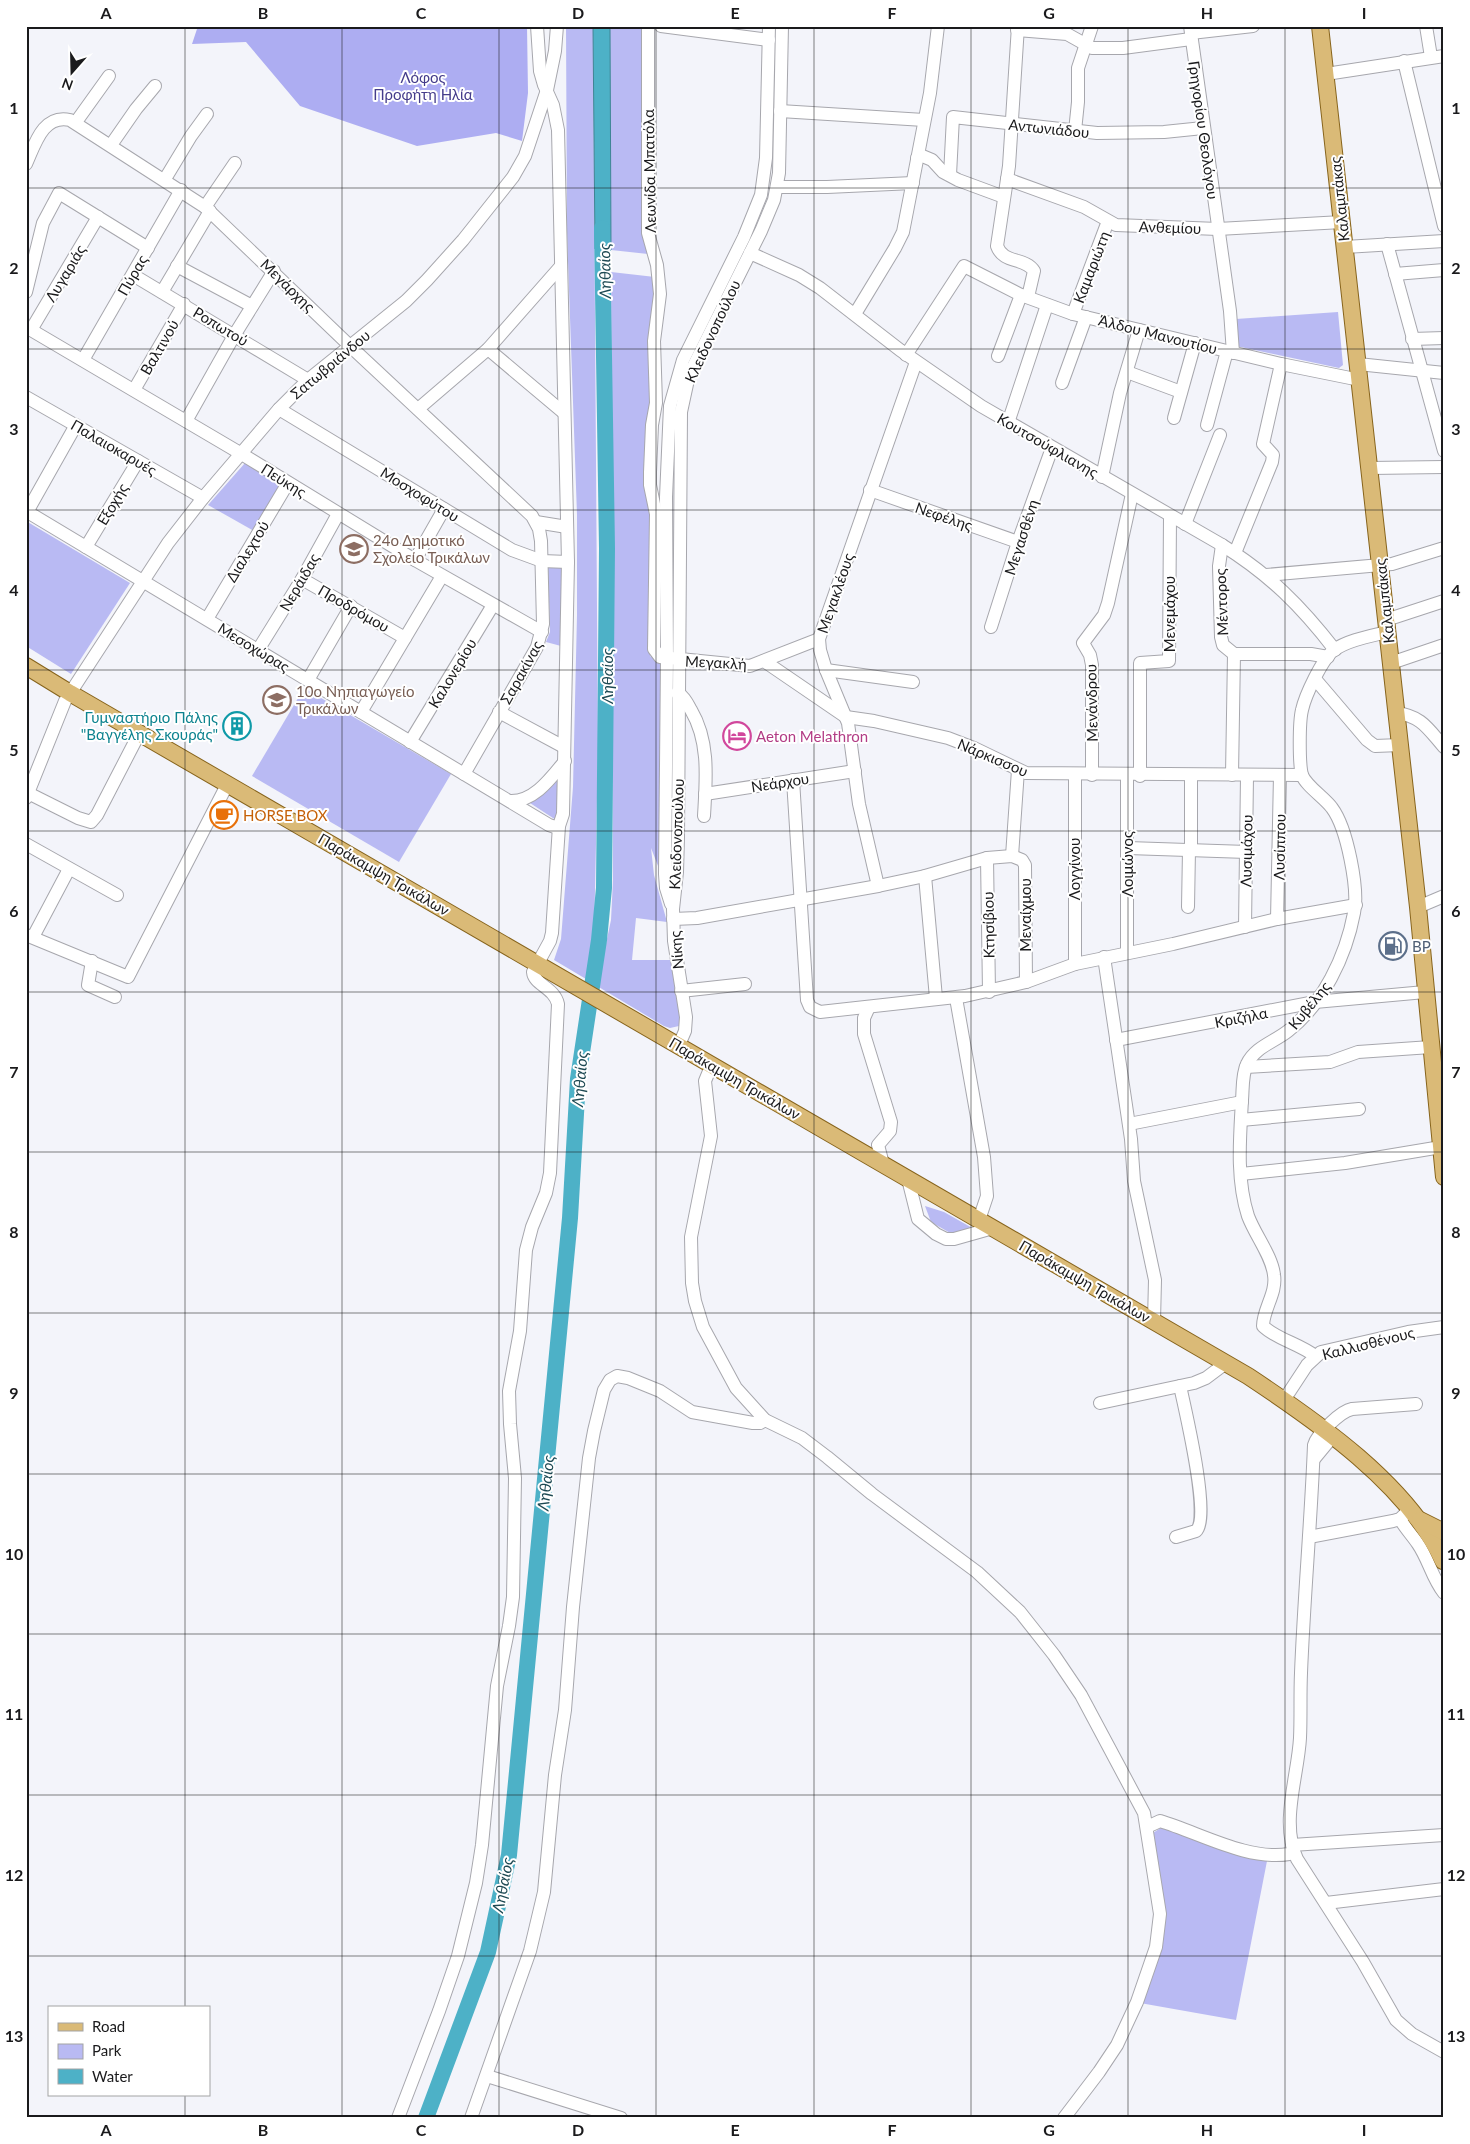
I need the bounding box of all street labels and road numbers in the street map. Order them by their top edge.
street label: Γρηγορίου Θεολόγου [1185,60,1223,200]
street label: Λεωνίδα Μπατόλα [639,109,659,233]
street label: Αντωνιάδου [1008,115,1090,141]
street label: Καλαμπάκας [1326,156,1352,242]
street label: Ανθεμίου [1138,217,1202,237]
street label: Καμαριώτη [1069,228,1113,306]
street label: Λυγαριάς [41,241,89,305]
street label: Πύρας [113,251,151,298]
street label: Μεγάρχης [257,255,319,315]
street label: Κλειδονοπούλου [680,277,744,385]
street label: Ροπωτού [190,303,252,349]
street label: Άλδου Μανουτίου [1097,311,1219,357]
street label: Βαλτινού [136,316,182,378]
street label: Σατωβριάνδου [287,326,373,402]
street label: Κουτσούφλιανης [994,409,1102,481]
street label: Παλαιοκαρυές [68,415,160,479]
street label: Πεύκης [258,459,310,501]
street label: Μοσχοφύτου [377,463,463,525]
street label: Εξοχής [93,480,132,529]
street label: Μεγασθένη [1000,497,1042,577]
street label: Νεφέλης [913,498,975,534]
street label: Διαλεχτού [222,517,272,585]
street label: Νεράιδας [275,550,323,614]
street label: Μεγακλέους [813,551,857,635]
street label: Καλαμπάκας [1371,558,1397,644]
street label: Μέντορος [1211,568,1231,636]
street label: Μενεμάχου [1160,576,1178,652]
street label: Προδρόμου [315,580,393,636]
street label: Μεσοχώρας [215,619,293,675]
street label: Καλονερίου [424,635,480,711]
street label: Σαρακίνας [496,637,546,707]
street label: Μεγακλή [685,651,747,673]
street label: Μενάνδρου [1081,664,1101,742]
street label: Νάρκισσου [955,734,1031,780]
street label: Νεάρχου [750,769,810,795]
street label: Κλειδονοπούλου [665,778,687,890]
street label: Λυσίππου [1269,814,1289,880]
street label: Λυσιμάχου [1236,815,1256,887]
street label: Παράκαμψη Τρικάλων [315,829,453,919]
street label: Λοιμώνος [1118,831,1136,897]
street label: Λογγίνου [1065,838,1083,900]
street label: Μεναίχμου [1016,878,1034,952]
street label: Κτησίβιου [978,891,998,959]
street label: Νίκης [665,930,687,970]
street label: Κυβέλης [1284,977,1334,1033]
street label: Κριζήλα [1213,1003,1269,1031]
street label: Παράκαμψη Τρικάλων [666,1033,804,1123]
street label: Παράκαμψη Τρικάλων [1016,1236,1154,1326]
street label: Καλλισθένους [1320,1323,1416,1363]

